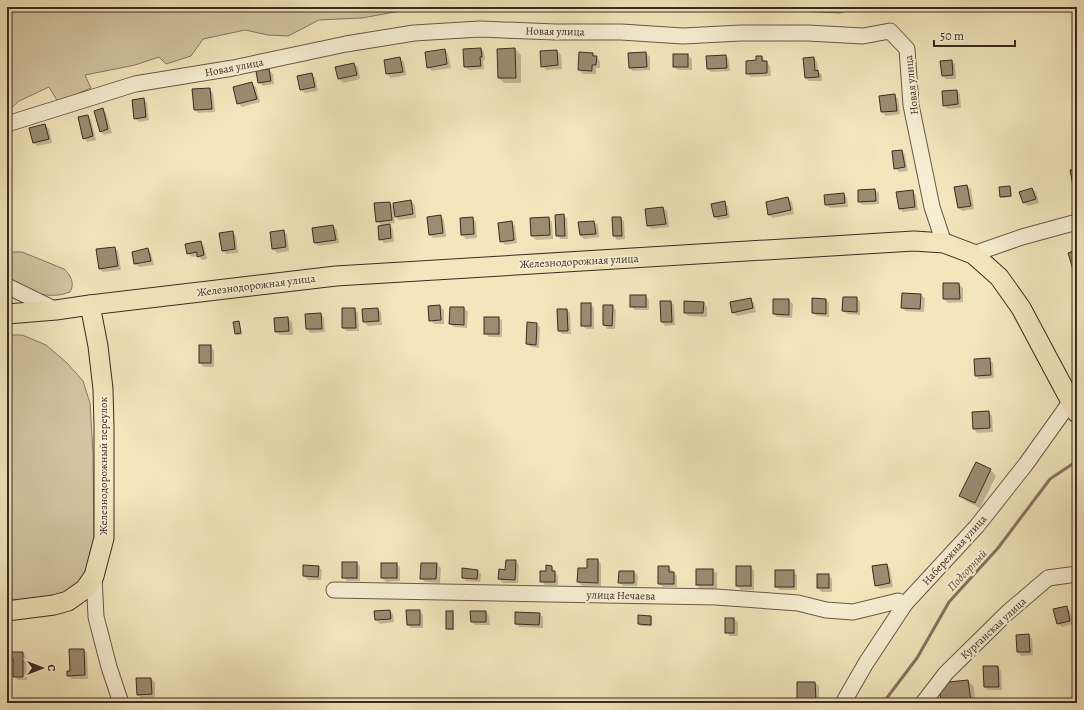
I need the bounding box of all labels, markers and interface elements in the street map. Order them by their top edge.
scale bar [934,22,1015,48]
street label: Новая улица [525,23,586,40]
text: 50 m [940,28,964,44]
street label: Новая улица [203,54,266,81]
street label: Новая улица [901,54,922,115]
street label: Железнодорожная улица [519,251,640,272]
street label: Железнодорожная улица [196,271,317,300]
street label: Железнодорожный переулок [96,397,111,535]
street label: Набережная улица [919,511,991,589]
water label: Подгорный [943,546,991,594]
street label: улица Нечаева [585,587,657,604]
street label: Курганская улица [957,593,1030,663]
north arrow [22,648,62,688]
text: С [44,665,59,672]

